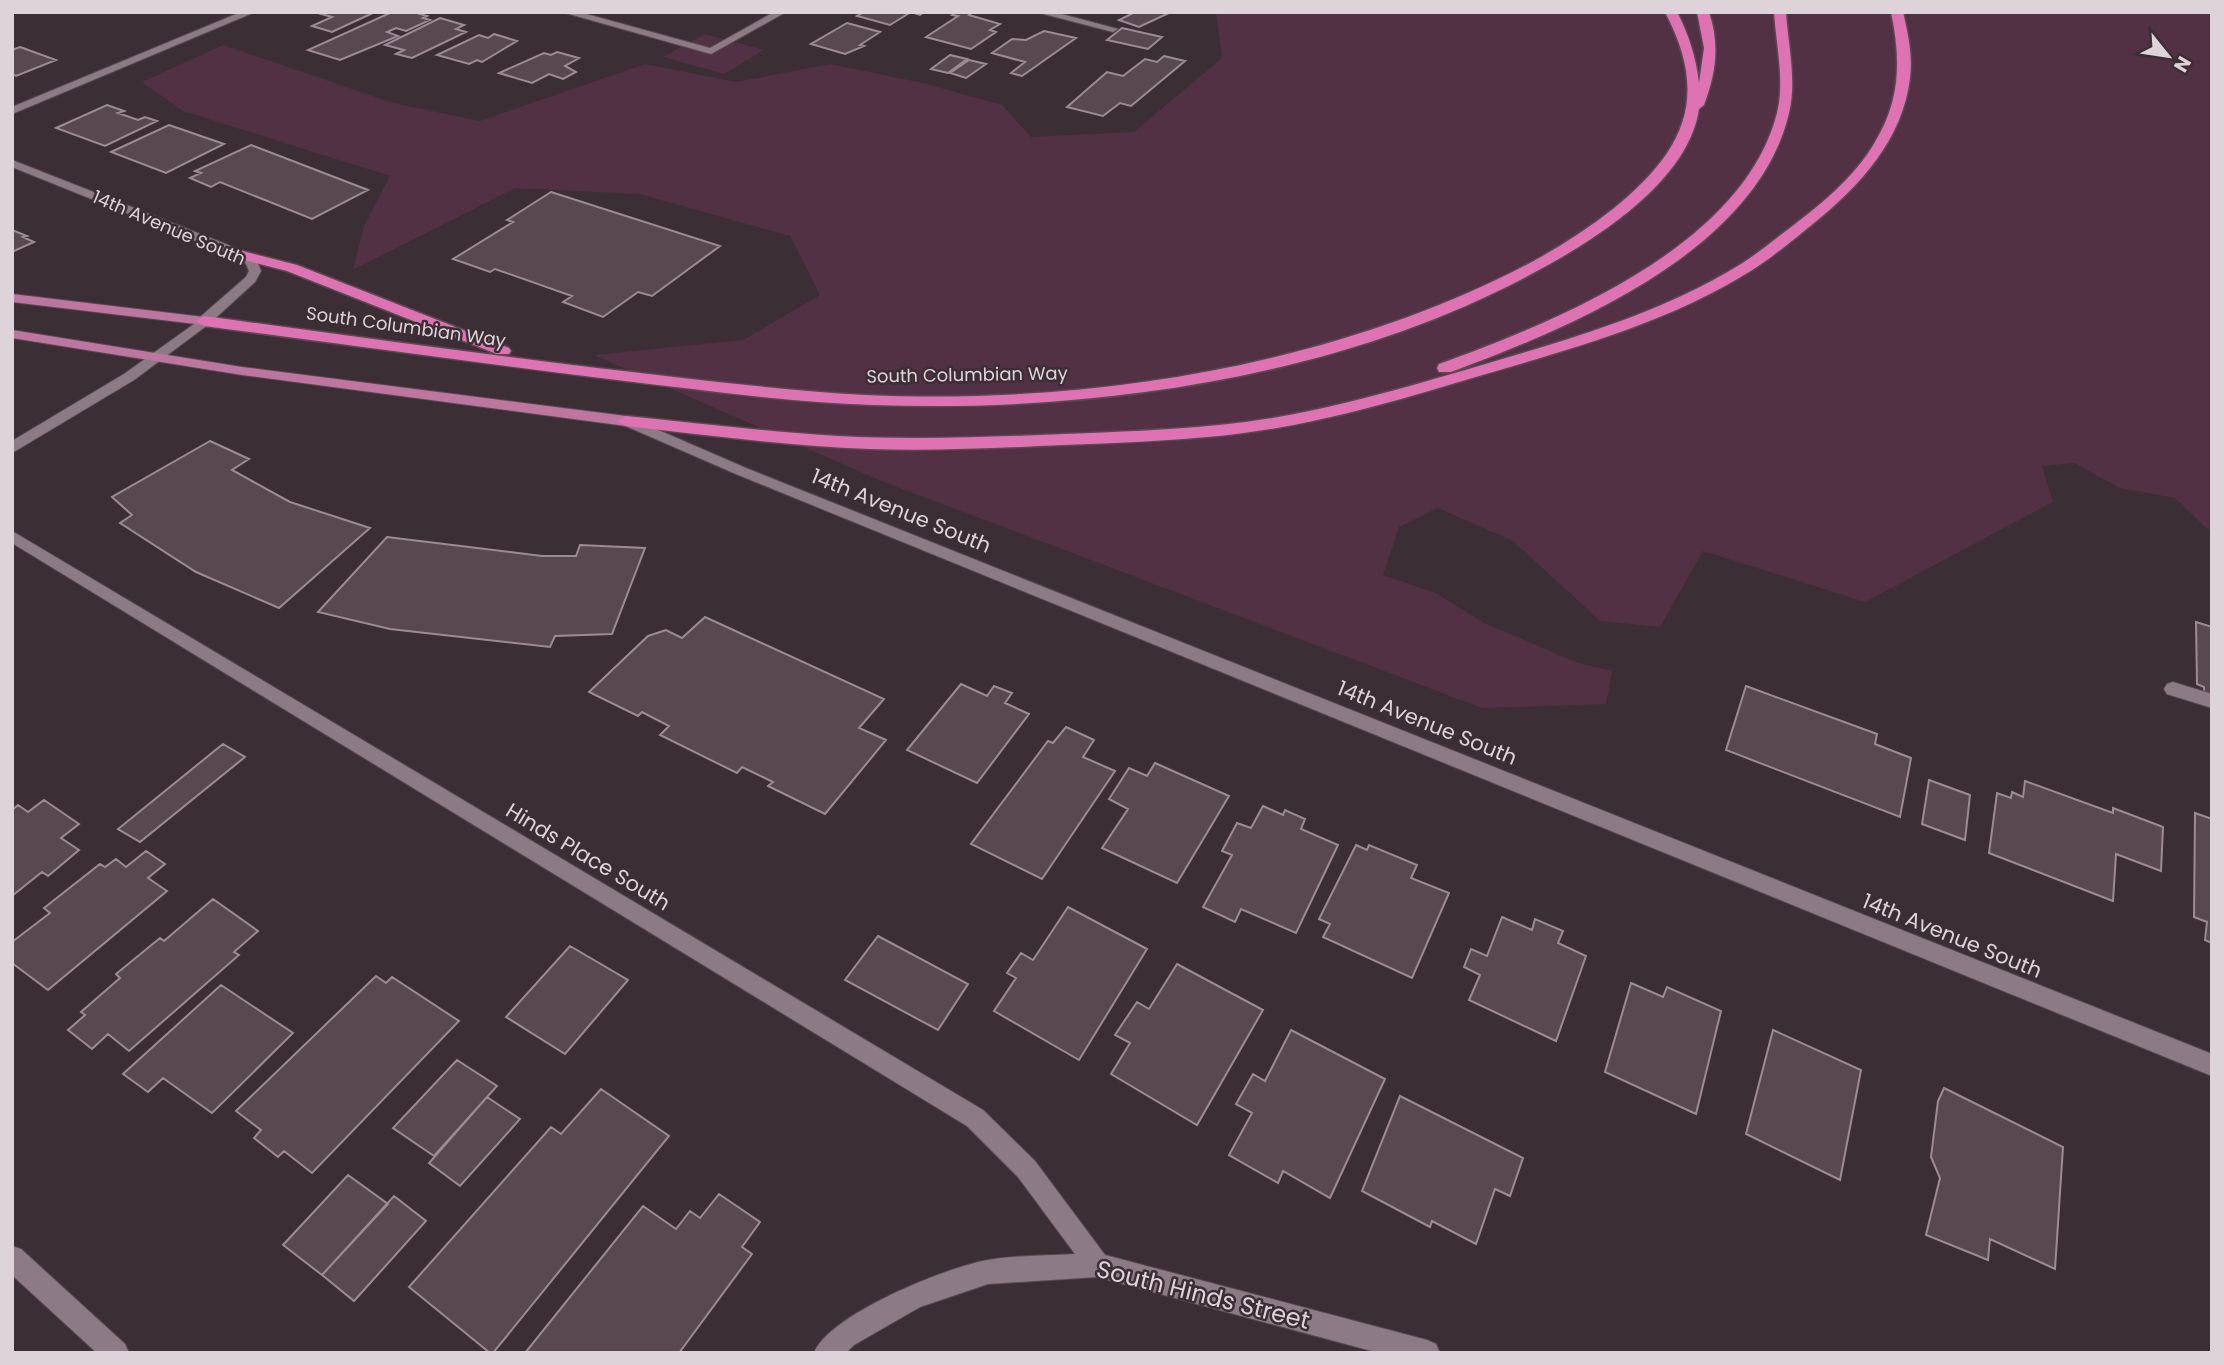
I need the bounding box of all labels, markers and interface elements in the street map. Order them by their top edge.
north arrow [2133,21,2203,91]
text: N [2167,51,2198,77]
street label: 14th Avenue South [89,184,250,271]
street label: South Columbian Way [305,300,508,353]
street label: South Columbian Way [866,360,1068,389]
street label: 14th Avenue South [807,461,995,560]
street label: 14th Avenue South [1333,673,1521,772]
street label: Hinds Place South [501,796,676,917]
street label: 14th Avenue South [1858,886,2046,985]
street label: South Hinds Street [1093,1252,1313,1337]

